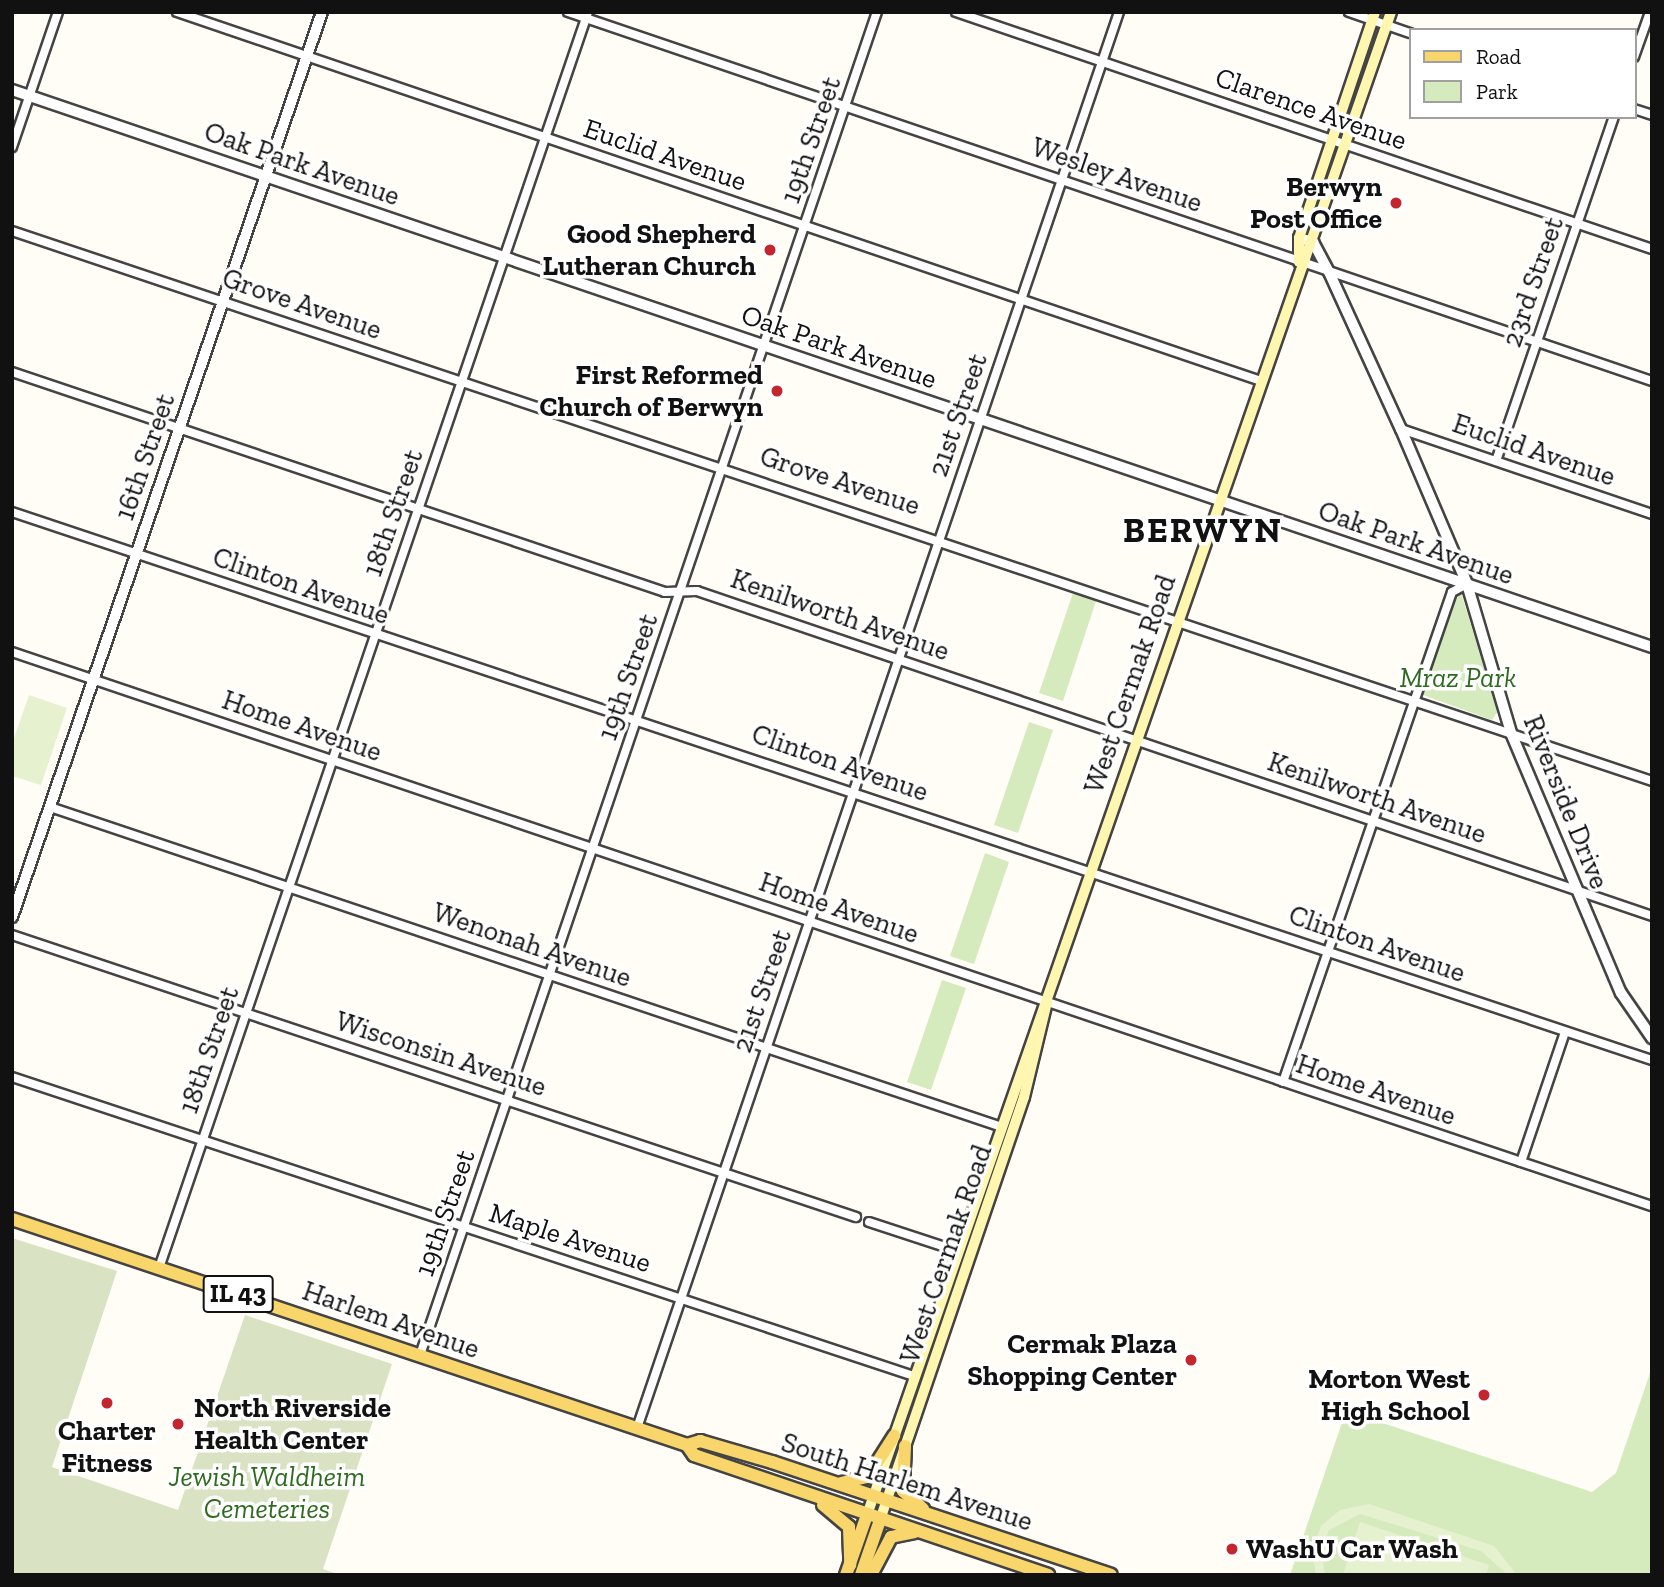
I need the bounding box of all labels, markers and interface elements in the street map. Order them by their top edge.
legend [1408,28,1636,119]
text: Road [1476,44,1521,69]
street label: Clarence Avenue [1210,60,1412,158]
street label: 19th Street [774,72,848,208]
text: Park [1476,79,1518,104]
street label: Euclid Avenue [579,111,751,199]
street label: Oak Park Avenue [199,115,405,213]
street label: Wesley Avenue [1027,130,1207,220]
place label: Berwyn Post Office [1250,170,1382,236]
marker: Berwyn Post Office [1388,195,1404,211]
street label: 23rd Street [1495,213,1571,351]
place label: Good Shepherd Lutheran Church [542,217,756,283]
marker: Good Shepherd Lutheran Church [762,242,778,258]
street label: Grove Avenue [218,261,386,347]
street label: Oak Park Avenue [736,298,942,396]
street label: 21st Street [921,349,995,481]
place label: First Reformed Church of Berwyn [540,358,763,424]
marker: First Reformed Church of Berwyn [769,383,785,399]
street label: 16th Street [108,389,182,525]
street label: Euclid Avenue [1448,406,1620,494]
street label: Grove Avenue [755,439,925,523]
street label: 18th Street [356,445,430,581]
street label: Oak Park Avenue [1313,494,1519,592]
district label: BERWYN [1124,509,1282,551]
street label: Clinton Avenue [208,540,394,632]
street label: Kenilworth Avenue [726,562,954,668]
street label: West Cermak Road [1077,570,1183,798]
street label: 19th Street [591,609,665,745]
park label: Mraz Park [1399,661,1517,695]
street label: Home Avenue [217,683,387,769]
street label: Riverside Drive [1516,710,1616,894]
street label: Clinton Avenue [747,717,933,809]
street label: Kenilworth Avenue [1263,745,1491,851]
street label: Home Avenue [754,865,924,951]
street label: Wenonah Avenue [428,895,636,995]
street label: Clinton Avenue [1284,898,1470,990]
street label: 21st Street [725,925,799,1057]
street label: 18th Street [172,982,246,1118]
street label: Wisconsin Avenue [331,1004,551,1104]
street label: Home Avenue [1291,1047,1461,1133]
street label: West Cermak Road [893,1140,999,1368]
street label: 19th Street [408,1145,482,1281]
street label: Maple Avenue [484,1196,656,1280]
road number: IL 43 [201,1272,275,1316]
street label: Harlem Avenue [298,1274,484,1366]
place label: Cermak Plaza Shopping Center [967,1327,1177,1393]
marker: Cermak Plaza Shopping Center [1183,1352,1199,1368]
place label: Morton West High School [1307,1362,1470,1428]
marker: Morton West High School [1476,1387,1492,1403]
place label: North Riverside Health Center [194,1391,391,1457]
marker: Charter Fitness [99,1395,115,1411]
place label: Charter Fitness [58,1414,156,1480]
marker: North Riverside Health Center [168,1414,188,1434]
street label: South Harlem Avenue [777,1425,1037,1539]
park label: Jewish Waldheim Cemeteries [168,1460,366,1526]
place label: WashU Car Wash [1246,1532,1459,1566]
marker: WashU Car Wash [1224,1541,1240,1557]

